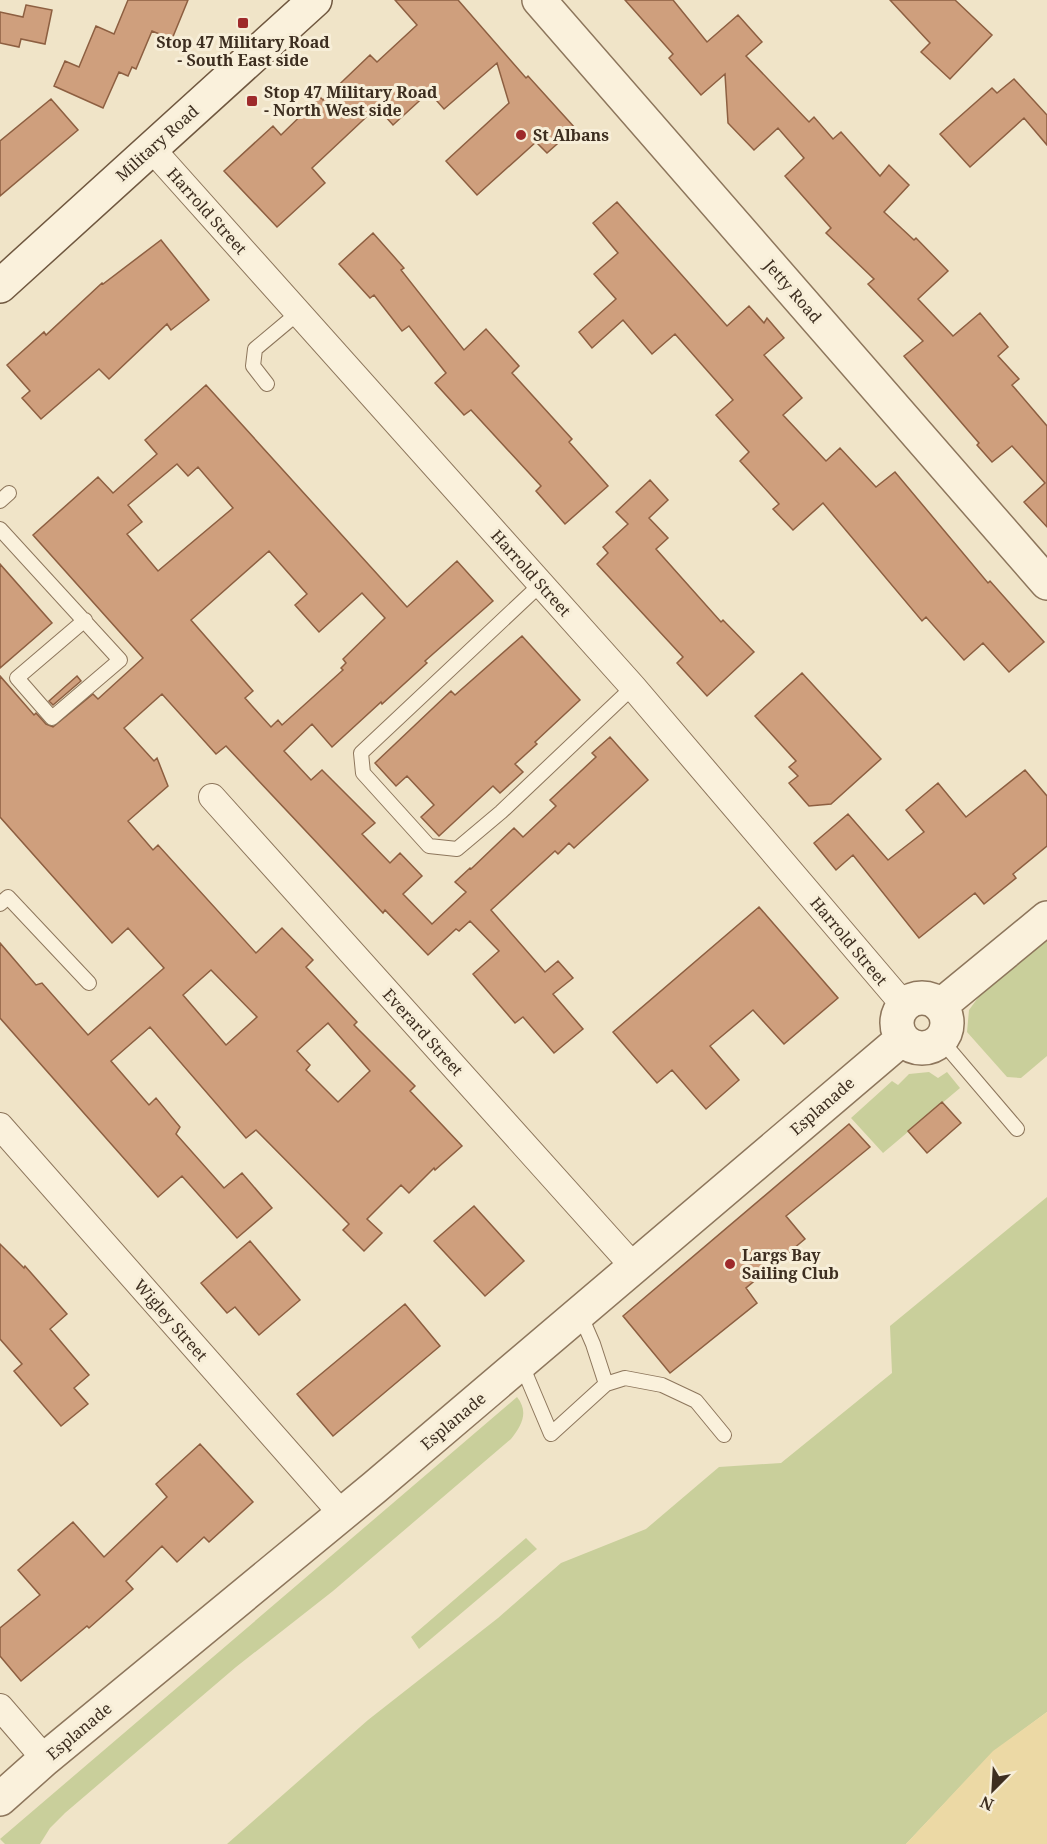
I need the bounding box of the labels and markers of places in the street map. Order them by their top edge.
marker: Stop 47 Military Road - South East side [236,16,250,30]
place label: Stop 47 Military Road - South East side [156,31,330,71]
place label: Stop 47 Military Road - North West side [264,81,438,121]
marker: Stop 47 Military Road - North West side [245,94,259,108]
place label: St Albans [533,124,609,146]
marker: St Albans [514,128,528,142]
place label: Largs Bay Sailing Club [742,1244,839,1284]
marker: Largs Bay Sailing Club [723,1257,737,1271]

